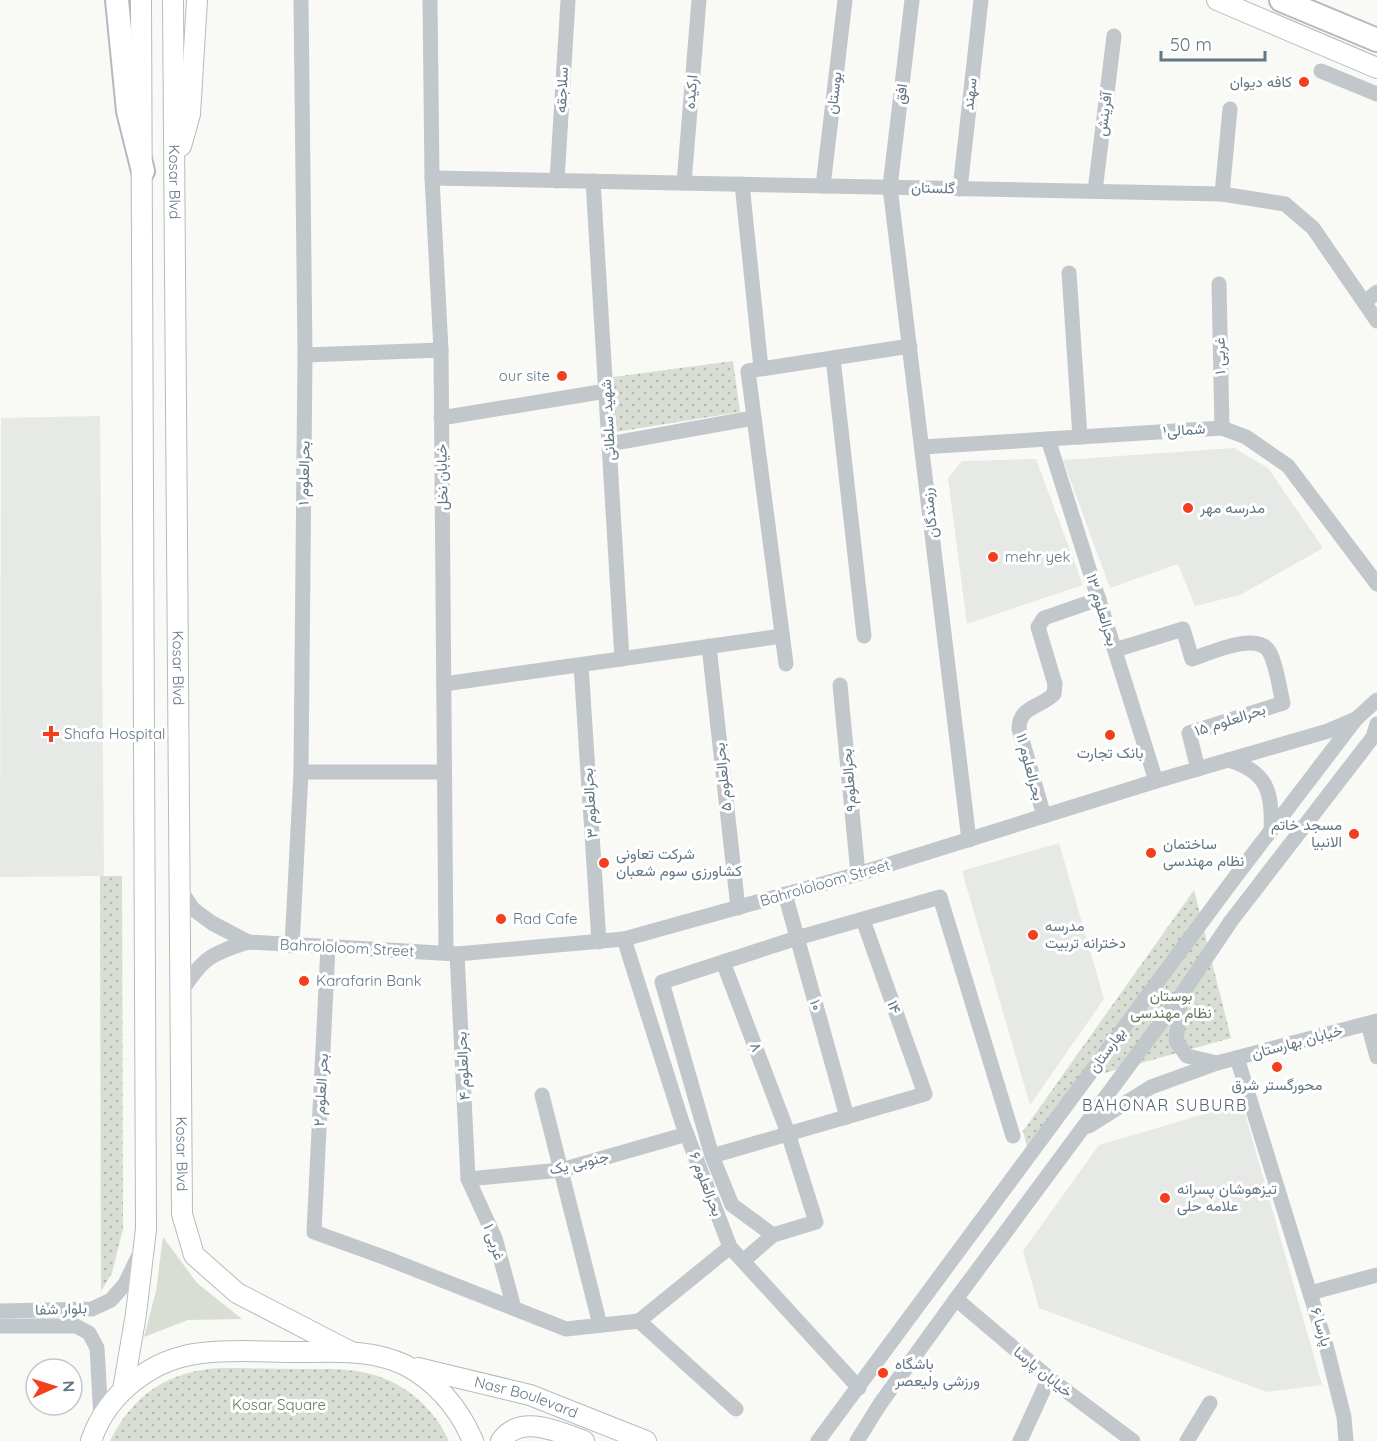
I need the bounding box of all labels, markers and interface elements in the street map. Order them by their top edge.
scale bar [1161,24,1264,62]
text: 50 m [1170,33,1212,56]
street label: سلاجقه [551,66,572,114]
street label: بوستان [821,71,846,115]
place label: کافه دیوان [1230,72,1292,91]
street label: ارکیده [680,74,701,110]
marker: کافه دیوان [1297,75,1311,89]
street label: سهند [958,77,981,111]
street label: افق [890,83,912,105]
street label: آفرینش [1091,89,1117,137]
street label: Kosar Blvd [165,145,185,219]
street label: گلستان [911,178,955,197]
street label: غربی ۱ [1210,337,1230,375]
place label: our site [499,366,550,385]
marker: our site [555,369,569,383]
street label: شهید سلطانی [596,379,620,461]
street label: شمالی۱ [1162,419,1206,441]
street label: بحرالعلوم ۱ [293,441,315,505]
street label: خیابان نخل [431,444,452,510]
street label: رزمندگان [917,487,942,539]
place label: مدرسه مهر [1199,498,1265,517]
marker: مدرسه مهر [1181,501,1195,515]
place label: mehr yek [1005,547,1071,566]
marker: mehr yek [986,550,1000,564]
street label: بحرالعلوم ۱۳ [1082,571,1122,649]
street label: Kosar Blvd [169,631,188,705]
street label: بحرالعلوم ۱۵ [1192,699,1268,741]
place label: Shafa Hospital [64,724,165,743]
marker: Shafa Hospital [42,725,60,743]
marker: بانک تجارت [1103,728,1117,742]
street label: بحرالعلوم ۱۱ [1011,731,1049,803]
street label: بحرالعلوم ۵ [709,742,737,812]
place label: بانک تجارت [1077,743,1143,762]
street label: بحرالعلوم۹ [836,748,862,812]
street label: بحرالعلوم ۳ [578,767,602,839]
place label: مسجد خاتم الانبیا [1271,815,1342,851]
marker: مسجد خاتم الانبیا [1347,827,1361,841]
place label: ساختمان نظام مهندسی [1163,834,1244,871]
place label: شرکت تعاونی کشاورزی سوم شعبان [616,844,742,881]
marker: ساختمان نظام مهندسی [1144,846,1158,860]
street label: Bahrololoom Street [758,855,892,910]
marker: شرکت تعاونی کشاورزی سوم شعبان [597,856,611,870]
place label: Rad Cafe [513,909,578,928]
marker: Rad Cafe [494,912,508,926]
place label: مدرسه دخترانه تربیت [1045,916,1126,952]
marker: مدرسه دخترانه تربیت [1026,928,1040,942]
street label: Bahrololoom Street [279,934,415,961]
place label: Karafarin Bank [316,971,422,990]
marker: Karafarin Bank [297,974,311,988]
park label: بوستان نظام مهندسی [1130,986,1212,1023]
street label: ۱۰ [806,997,827,1013]
street label: ۱۴ [883,998,906,1017]
street label: خیابان بهارستان [1249,1020,1344,1063]
street label: بهارستان [1084,1023,1129,1076]
street label: بحرالعلوم ۴ [451,1031,475,1101]
street label: ۸ [746,1039,767,1054]
street label: بحر العلوم ۲ [309,1053,333,1127]
marker: محورگستر شرق [1270,1060,1284,1074]
place label: محورگستر شرق [1232,1075,1322,1094]
district label: BAHONAR SUBURB [1082,1095,1248,1115]
street label: Kosar Blvd [172,1116,192,1191]
street label: جنوبی یک [547,1146,611,1180]
street label: بحرالعلوم ۶ [685,1149,727,1219]
place label: تیزهوشان پسرانه علامه حلی [1177,1179,1277,1216]
marker: تیزهوشان پسرانه علامه حلی [1158,1191,1172,1205]
street label: غربی ۱ [478,1221,510,1263]
street label: بلوار شفا [35,1298,87,1319]
street label: پارسا ۶ [1306,1305,1336,1349]
street label: خیابان پارسا [1009,1342,1077,1402]
place label: باشگاه ورزشی ولیعصر [894,1354,980,1391]
north arrow [24,1357,84,1417]
marker: باشگاه ورزشی ولیعصر [876,1366,890,1380]
street label: Nasr Boulevard [472,1372,581,1422]
text: N [59,1380,79,1393]
park label: Kosar Square [232,1395,326,1414]

